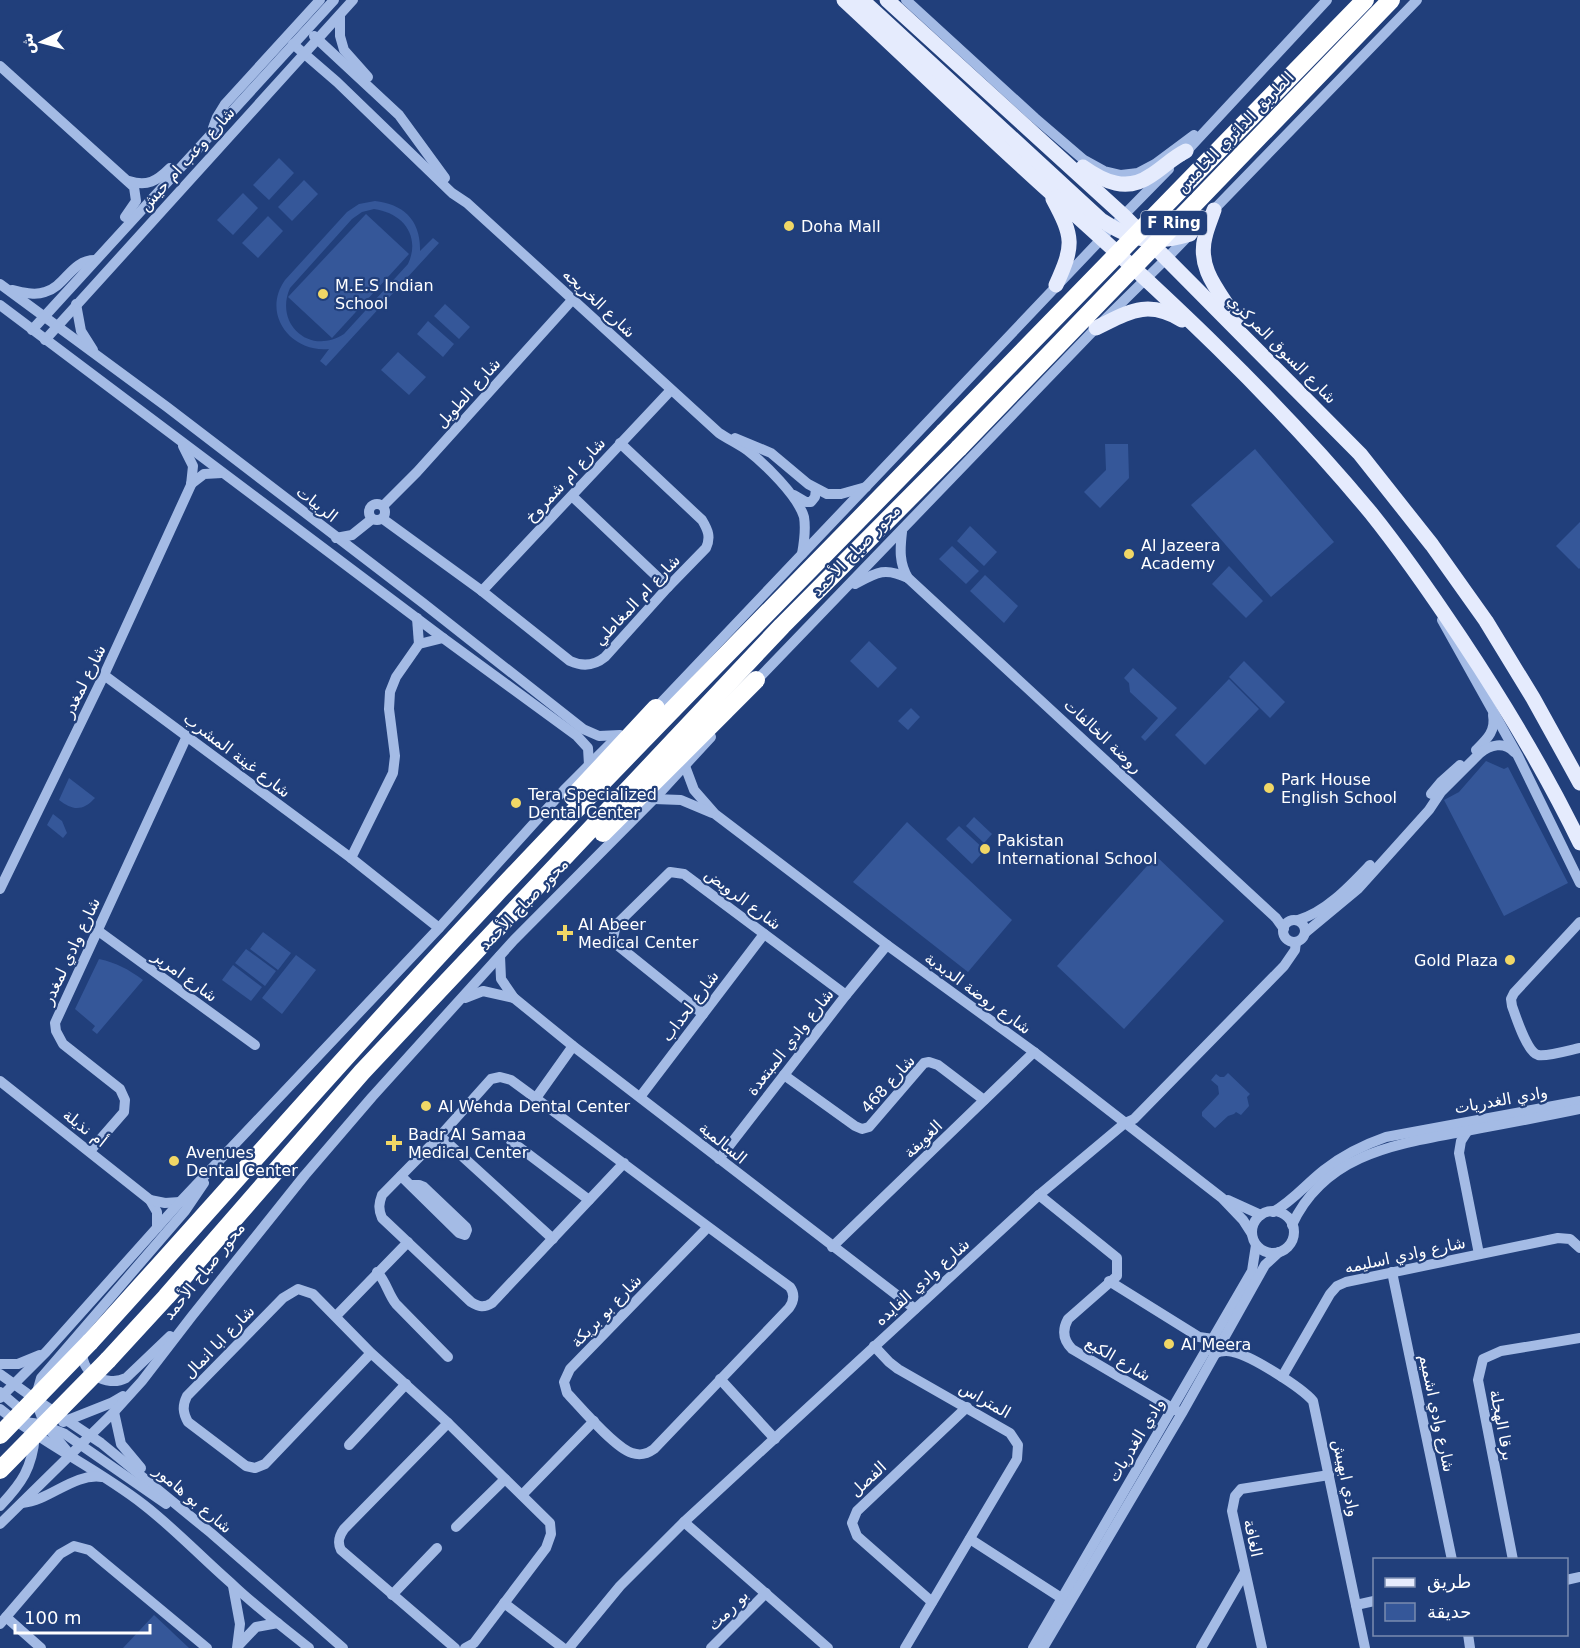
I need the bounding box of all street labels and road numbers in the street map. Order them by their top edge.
street label: الطريق الدائري الخامس [1172,68,1298,197]
street label: شارع وعب ام حيش [135,103,239,216]
road number: F Ring [1141,211,1207,235]
street label: شارع الخريجه [558,265,639,342]
street label: شارع السوق المركزي [1223,291,1340,408]
street label: شارع الطويل [432,354,505,433]
street label: شارع ام شمروخ [521,433,610,527]
street label: الربيات [292,482,342,527]
street label: محور صباح الأحمد [807,500,905,600]
street label: شارع ام المغاطي [590,551,685,650]
street label: شارع لمغدر [58,642,111,722]
street label: روضة الخالفات [1059,695,1146,778]
street label: شارع غينة المشرب [179,709,294,802]
street label: محور صباح الأحمد [475,854,573,954]
street label: شارع الرويض [701,864,785,935]
street label: شارع وادي لمغدر [38,895,105,1009]
street label: شارع امرير [147,945,221,1007]
street label: شارع روضة الدبدبة [920,948,1035,1039]
street label: شارع لحداب [657,967,724,1046]
street label: شارع وادي المبتعدة [742,985,838,1100]
street label: شارع 468 [857,1051,920,1117]
street label: وادي الغدريات [1453,1082,1549,1119]
street label: أم نذيلة [59,1104,111,1151]
street label: الغويفة [900,1116,947,1163]
street label: السالمية [695,1118,751,1168]
street label: محور صباح الأحمد [158,1218,250,1324]
street label: شارع وادي اسليمه [1343,1233,1468,1278]
street label: شارع وادي الفايده [871,1234,974,1330]
street label: شارع بو بريكة [567,1271,646,1352]
street label: شارع ابا انمال [179,1302,259,1383]
street label: شارع الكبع [1082,1333,1154,1386]
street label: شارع وادي اشميم [1414,1352,1459,1474]
street label: المتراس [955,1378,1014,1423]
street label: برقا الهجلة [1485,1388,1518,1462]
street label: وادي الغدريات [1104,1395,1169,1486]
street label: وادي ابهيش [1328,1438,1363,1519]
street label: الفصل [846,1457,890,1501]
street label: شارع بو هامور [149,1460,236,1538]
street label: الغافة [1240,1517,1266,1559]
street label: بو رمث [704,1586,753,1635]

